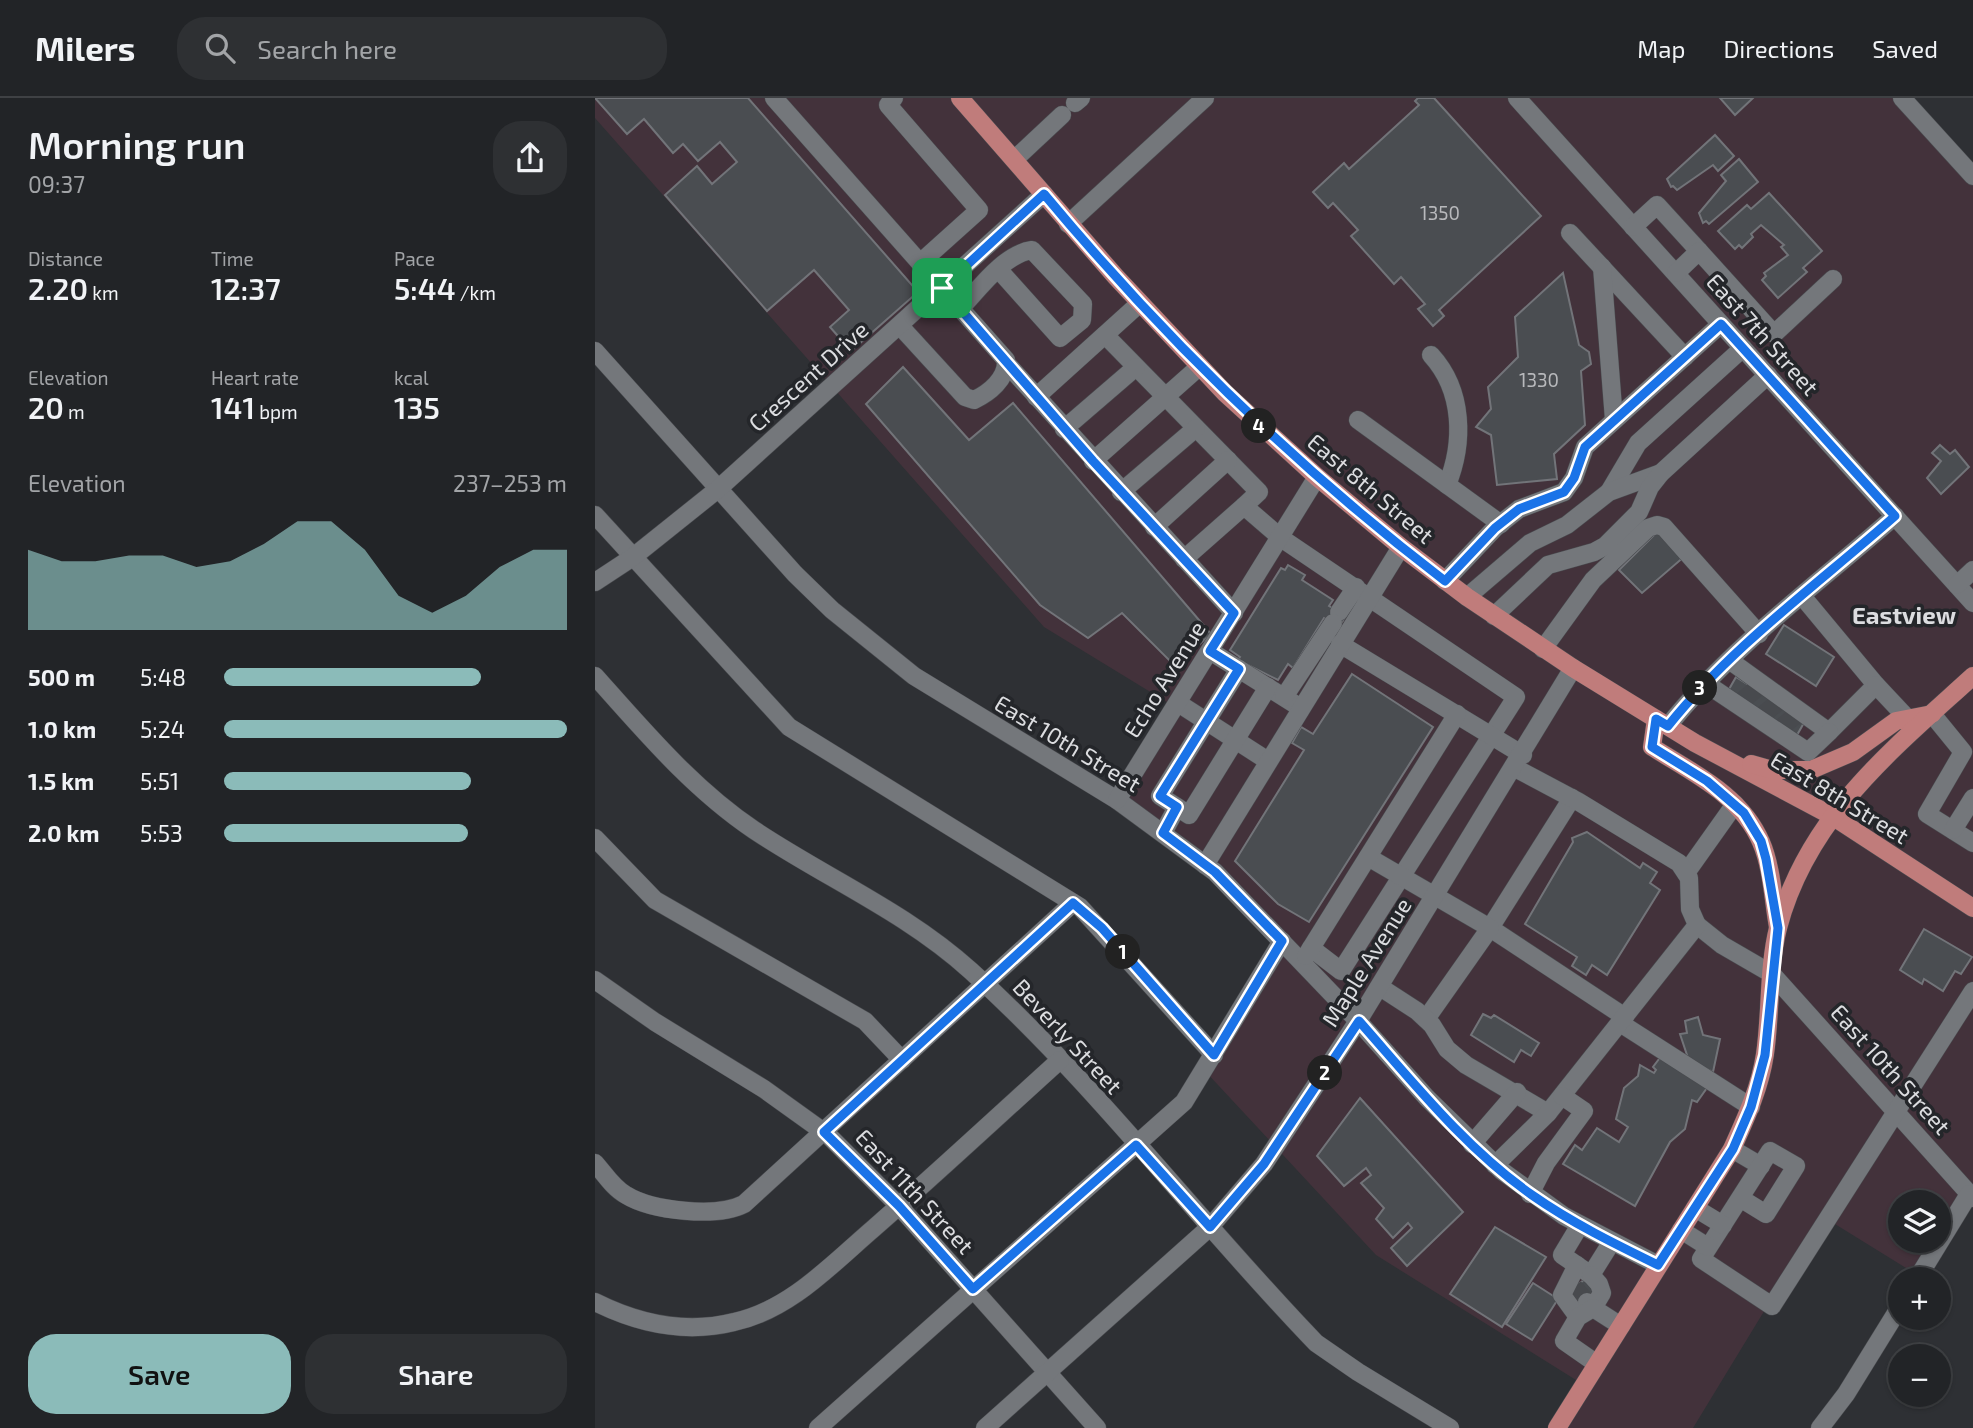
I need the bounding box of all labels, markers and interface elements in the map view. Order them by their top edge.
search box [177,17,667,80]
text: Milers [35,28,135,68]
icon: search [201,29,239,67]
text: Search here [257,33,397,64]
text: Map [1637,34,1685,63]
text: Directions [1723,34,1834,63]
text: Saved [1872,34,1938,63]
text: Morning run [28,121,246,167]
button: share [493,121,567,195]
text: 09:37 [28,170,85,198]
house number: 1350 [1420,201,1460,224]
text: Distance [28,247,103,270]
text: Time [211,247,254,270]
text: Pace [394,247,435,270]
pin [912,258,972,318]
street label: East 7th Street [1701,267,1825,401]
icon: arrive [923,269,961,307]
text: 2.20 [28,270,88,306]
text: 12:37 [211,270,281,306]
text: 5:44 [394,270,455,306]
text: km [88,281,119,304]
text: /km [455,281,496,304]
street label: Crescent Drive [742,315,874,437]
text: Elevation [28,366,109,389]
text: Heart rate [211,366,299,389]
text: kcal [394,366,429,389]
house number: 1330 [1519,368,1559,391]
text: 20 [28,389,64,425]
text: 141 [211,389,255,425]
text: 135 [394,389,440,425]
text: m [64,400,85,423]
text: bpm [255,400,298,423]
pin: 4 [1241,408,1277,444]
text: 4 [1252,414,1265,437]
street label: East 8th Street [1302,427,1440,549]
text: Elevation [28,469,126,497]
text: 237–253 m [453,469,567,497]
district label: Eastview [1852,600,1957,629]
street label: Echo Avenue [1117,616,1211,742]
text: 500 m [28,663,95,691]
text: 5:48 [140,663,186,691]
pin: 3 [1683,670,1717,706]
text: 3 [1694,676,1705,699]
street label: East 10th Street [990,688,1146,798]
text: 1.0 km [28,715,96,743]
text: 5:24 [140,715,185,743]
street label: East 8th Street [1766,745,1914,849]
text: 1.5 km [28,767,94,795]
text: 5:51 [140,767,179,795]
text: 2.0 km [28,819,100,847]
text: 5:53 [140,819,183,847]
street label: Maple Avenue [1315,892,1417,1032]
pin: 1 [1105,934,1141,970]
text: 1 [1118,940,1127,963]
street label: Beverly Street [1008,973,1129,1100]
street label: East 10th Street [1825,998,1957,1140]
pin: 2 [1307,1056,1343,1090]
text: 2 [1319,1061,1330,1084]
street label: East 11th Street [850,1123,980,1259]
map controls [1888,1190,1951,1407]
button: layers [1888,1190,1951,1253]
button: + [1888,1267,1951,1330]
button: Save [28,1334,291,1414]
button: Share [305,1334,567,1414]
button: − [1888,1344,1951,1407]

